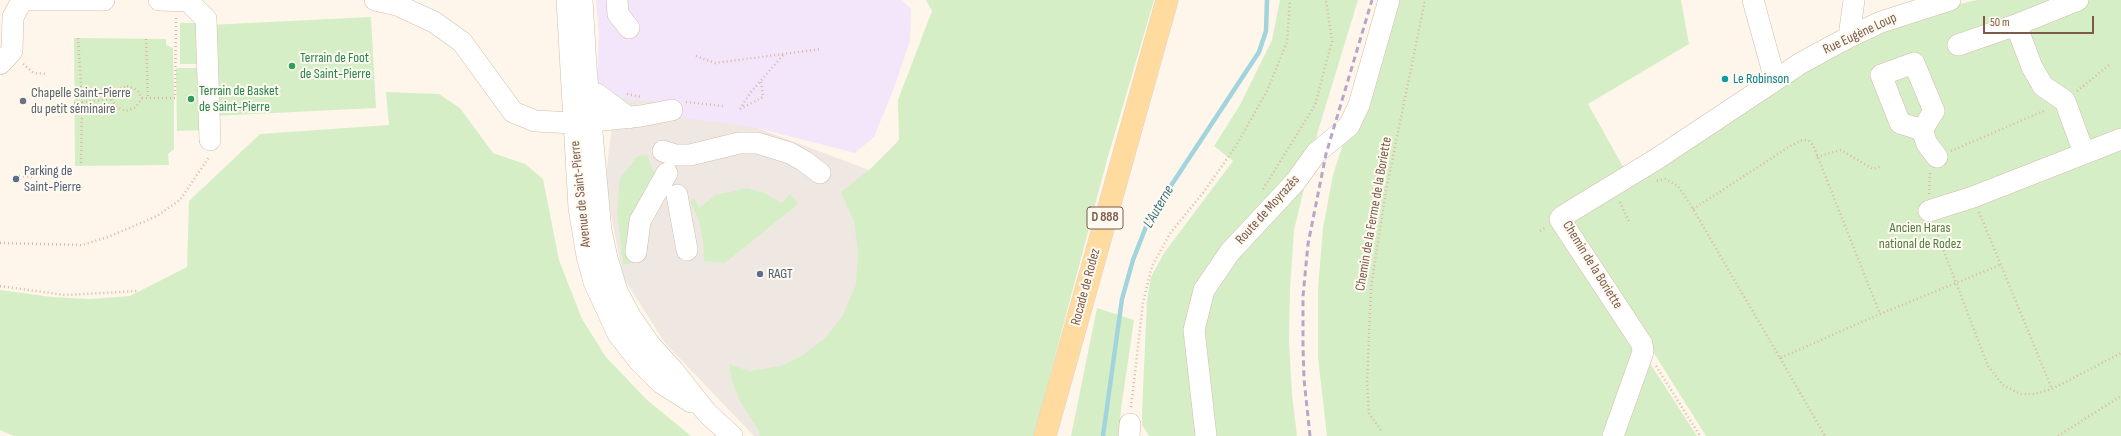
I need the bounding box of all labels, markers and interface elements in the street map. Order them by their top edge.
scale bar [1985,8,2096,34]
street label: Rue Eugène Loup [1821,10,1899,58]
text: 50 m [1990,15,2010,30]
place label: Terrain de Foot de Saint-Pierre [300,50,371,82]
marker: Terrain de Foot de Saint-Pierre [287,61,297,71]
place label: Le Robinson [1733,71,1789,87]
marker: Le Robinson [1720,74,1730,84]
place label: Terrain de Basket de Saint-Pierre [199,83,279,116]
place label: Chapelle Saint-Pierre du petit séminaire [31,85,131,118]
marker: Terrain de Basket de Saint-Pierre [186,94,196,104]
marker: Chapelle Saint-Pierre du petit séminaire [18,96,28,106]
street label: Chemin de la Ferme de la Boriette [1352,136,1396,292]
street label: Avenue de Saint-Pierre [567,140,595,248]
place label: Parking de Saint-Pierre [24,163,81,196]
street label: Route de Moyrazès [1232,172,1304,248]
marker: Parking de Saint-Pierre [11,174,21,184]
water label: L'Auterne [1140,183,1178,231]
road number: D 888 [1087,207,1123,229]
street label: Chemin de la Boriette [1558,218,1626,312]
park label: Ancien Haras national de Rodez [1879,220,1961,252]
street label: Rocade de Rodez [1068,247,1104,327]
place label: RAGT [768,266,793,282]
marker: RAGT [755,269,765,279]

